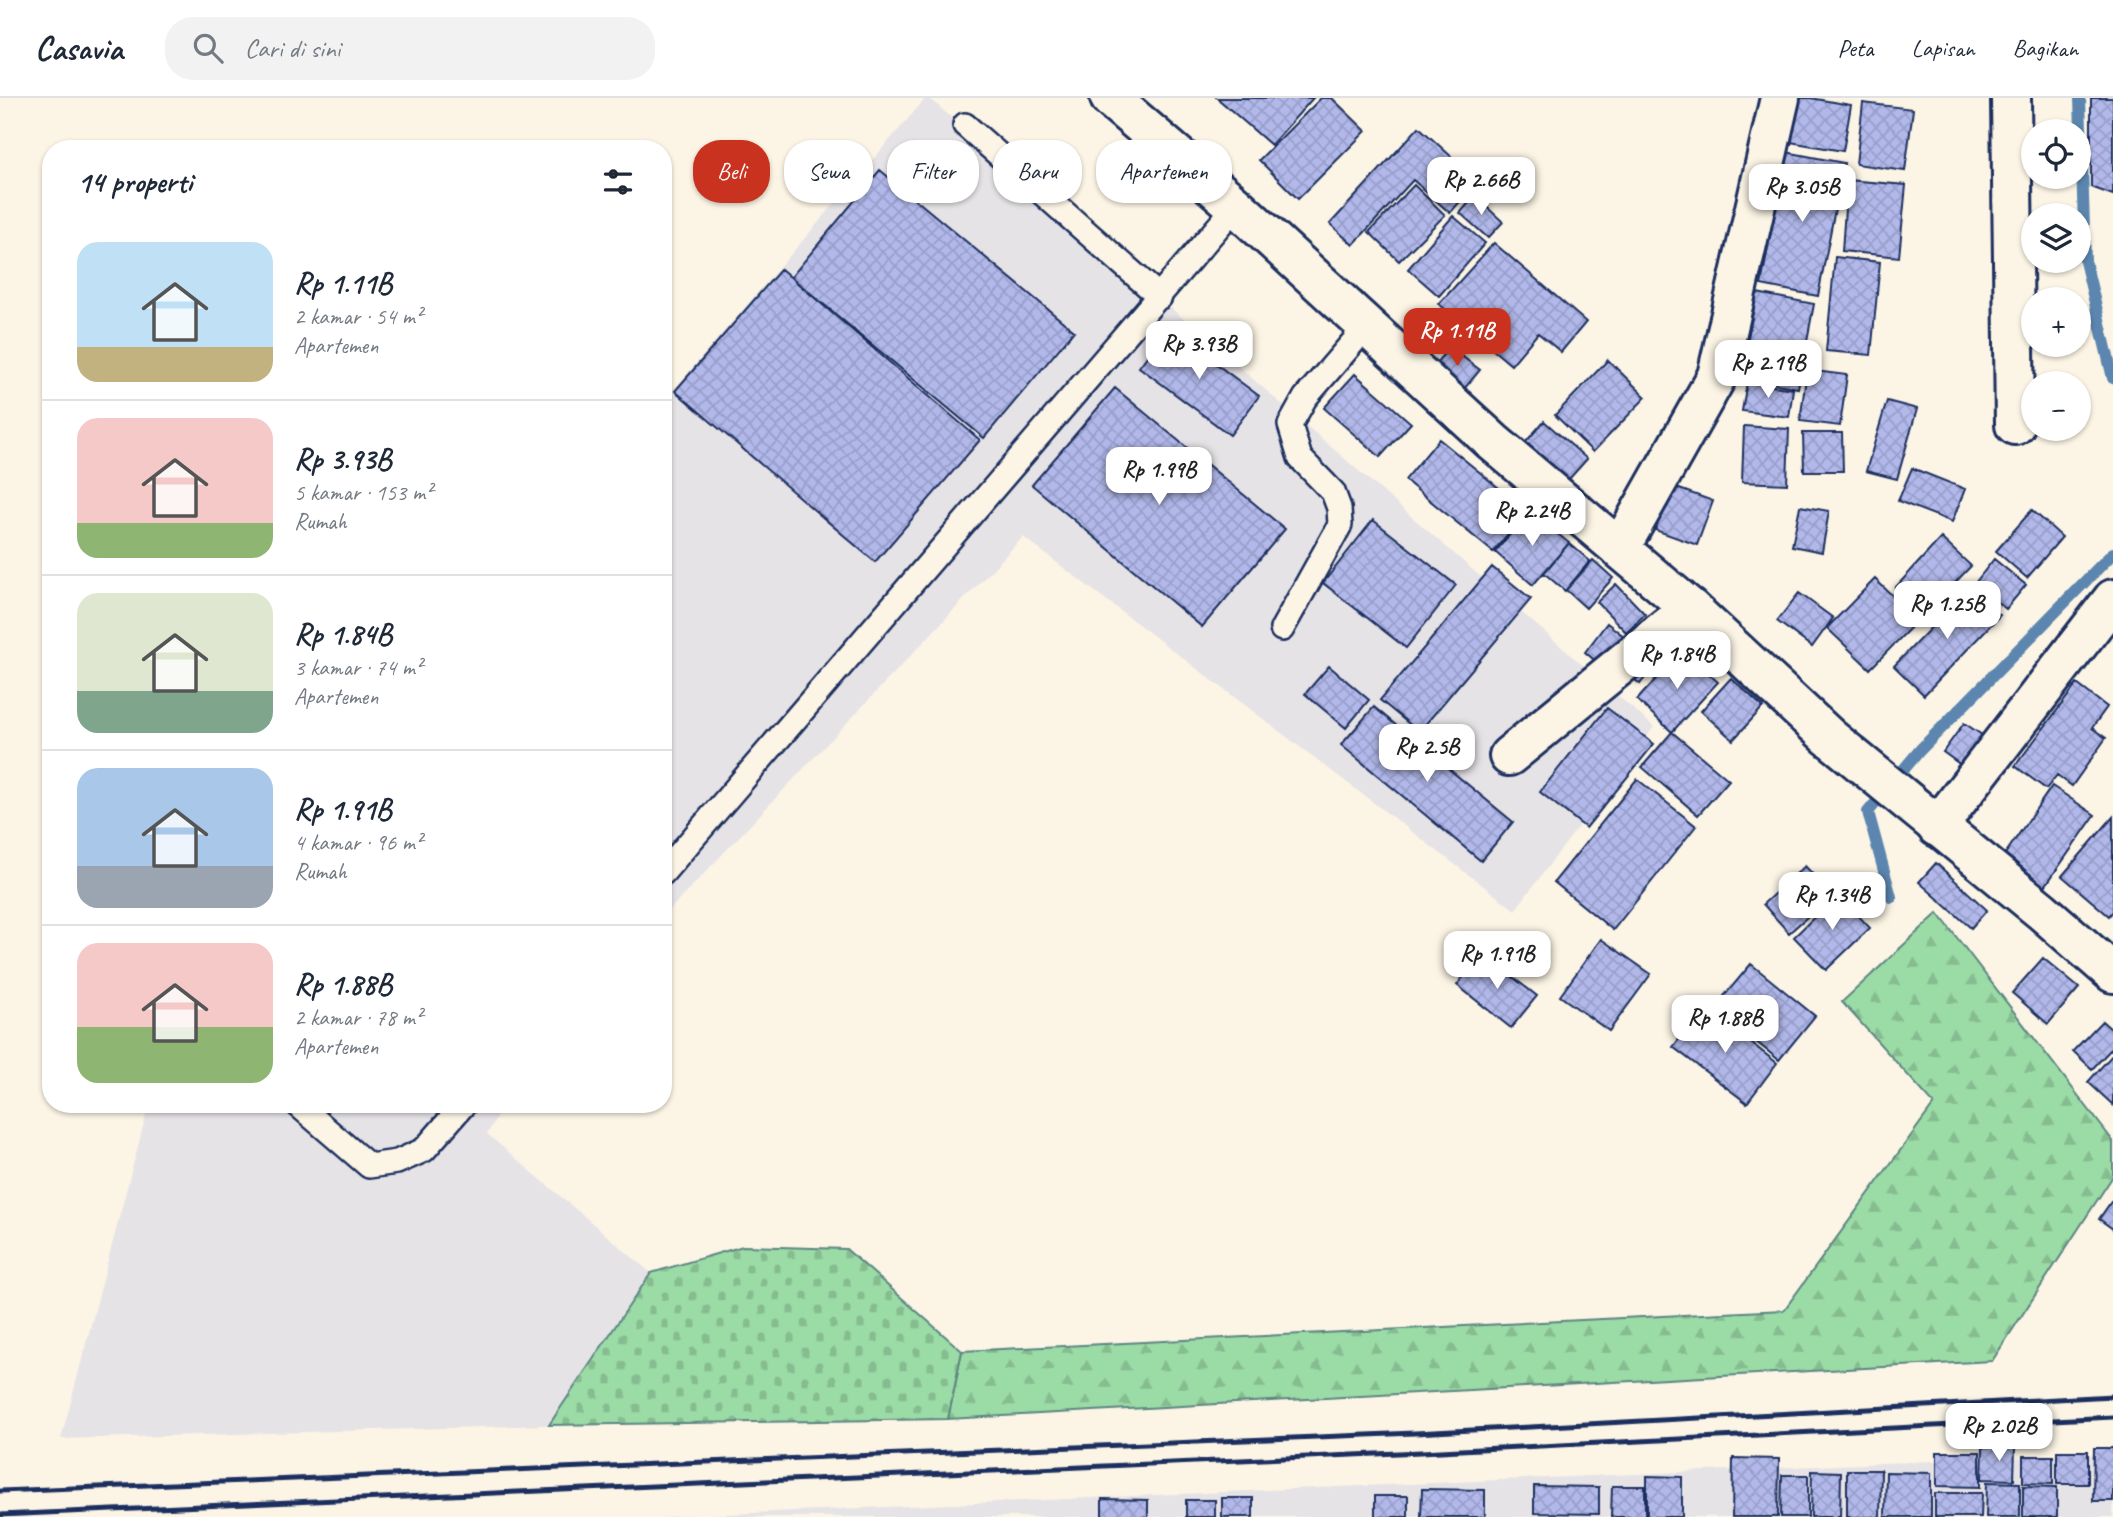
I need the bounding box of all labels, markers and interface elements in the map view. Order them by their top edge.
search box [165,17,655,80]
text: Casavia [35,27,123,69]
icon: search [189,29,227,67]
text: Cari di sini [245,32,340,65]
text: Peta [1837,33,1874,63]
text: Lapisan [1912,33,1975,63]
text: Bagikan [2013,33,2078,63]
map controls [2021,119,2091,441]
button: locate [2021,119,2091,189]
chip: Beli [693,140,770,203]
chip: Sewa [784,140,873,203]
chip: Filter [887,140,979,203]
chip: Baru [993,140,1082,203]
chip: Apartemen [1096,140,1232,203]
pin: Rp 2.66B [1409,158,1553,217]
text: 14 properti [77,163,192,201]
icon: filters [599,163,637,201]
pin: Rp 3.05B [1730,164,1874,224]
text: Rp 2.66B [1443,165,1519,194]
text: Rp 3.05B [1765,172,1839,201]
button: layers [2021,203,2091,273]
text: Rp 1.11B [294,264,392,302]
icon: home [133,270,217,354]
button: + [2021,287,2091,357]
text: 2 kamar · 54 m² [294,302,422,331]
pin: Rp 1.11B [1385,308,1529,368]
text: Rp 1.11B [1420,316,1494,345]
pin: Rp 3.93B [1127,322,1271,381]
text: Rp 3.93B [1162,329,1236,358]
text: Apartemen [294,331,378,360]
pin: Rp 2.19B [1696,341,1840,400]
text: Rp 2.19B [1731,348,1805,377]
button: − [2021,371,2091,441]
text: Rp 3.93B [294,440,391,478]
icon: home [133,446,217,530]
pin: Rp 1.99B [1087,448,1231,507]
text: Rp 1.99B [1122,455,1196,484]
text: 5 kamar · 153 m² [294,478,432,507]
pin: Rp 2.24B [1460,489,1604,548]
text: Rp 2.24B [1495,496,1569,525]
text: Rumah [294,507,347,536]
pin: Rp 1.25B [1875,582,2019,641]
text: Rp 1.25B [1910,589,1984,618]
text: Rp 1.84B [294,615,392,653]
icon: home [133,621,217,705]
pin: Rp 1.84B [1605,632,1749,691]
text: Rp 1.84B [1640,639,1714,668]
text: 3 kamar · 74 m² [294,653,422,682]
text: Apartemen [294,682,378,711]
pin: Rp 2.5B [1362,724,1492,784]
text: Rp 2.5B [1395,732,1459,761]
text: Rp 1.91B [294,790,391,828]
icon: home [133,796,217,880]
text: 4 kamar · 96 m² [294,828,422,857]
text: Rumah [294,857,347,886]
pin: Rp 1.34B [1760,872,1904,932]
text: Rp 1.34B [1795,880,1869,909]
pin: Rp 1.91B [1425,932,1569,991]
text: Rp 1.91B [1460,939,1534,968]
text: Rp 1.88B [294,965,392,1003]
icon: home [133,971,217,1055]
pin: Rp 1.88B [1653,996,1797,1055]
text: 2 kamar · 78 m² [294,1003,422,1032]
text: Rp 1.88B [1688,1003,1762,1032]
text: Apartemen [294,1032,378,1061]
pin: Rp 2.02B [1927,1404,2071,1463]
text: Rp 2.02B [1962,1411,2036,1440]

